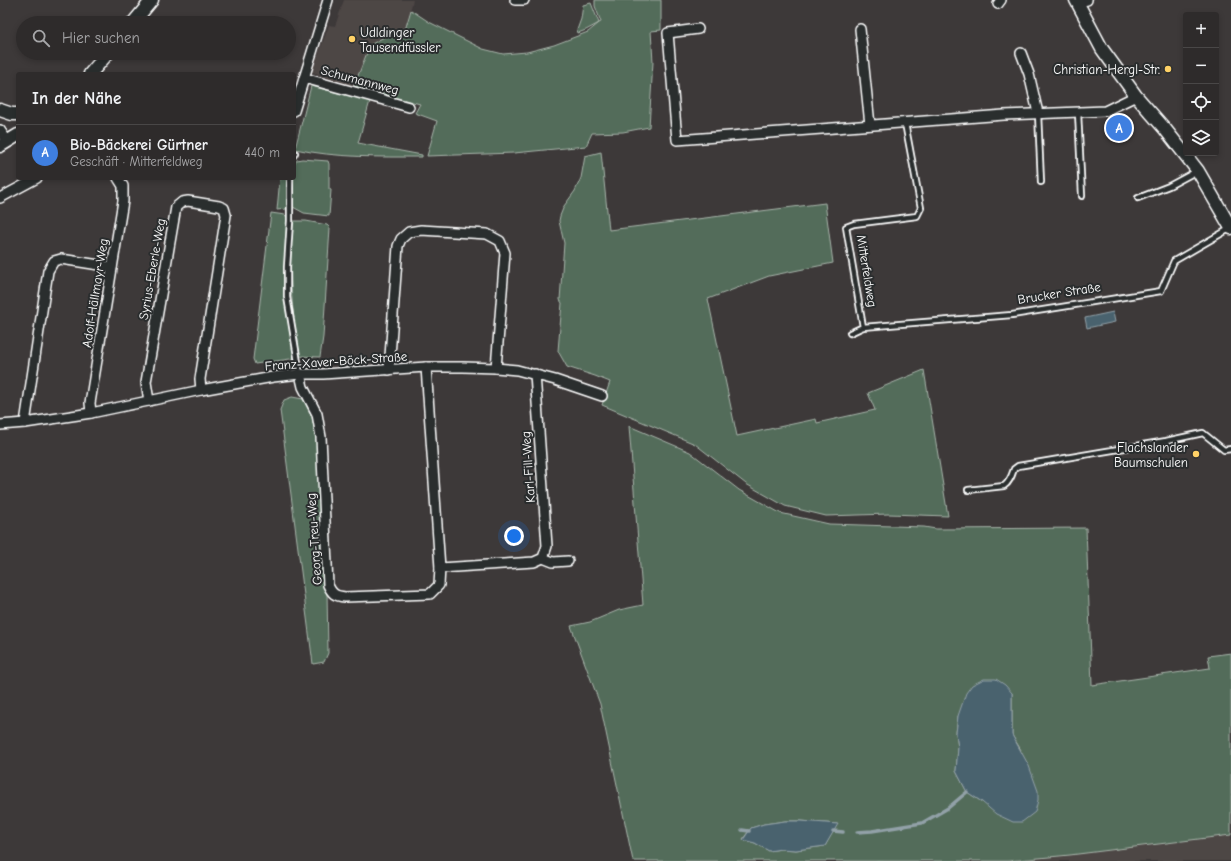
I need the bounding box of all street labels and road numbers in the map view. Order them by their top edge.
street label: Schumannweg [319,62,401,98]
street label: Syrius-Eberle-Weg [136,217,168,321]
street label: Mitterfeldweg [854,234,880,308]
street label: Adolf-Hällmayr-Weg [79,237,111,349]
street label: Brucker Straße [1016,279,1102,307]
street label: Franz-Xaver-Böck-Straße [264,348,408,373]
street label: Karl-Fill-Weg [518,431,538,503]
street label: Georg-Treu-Weg [303,492,325,586]

